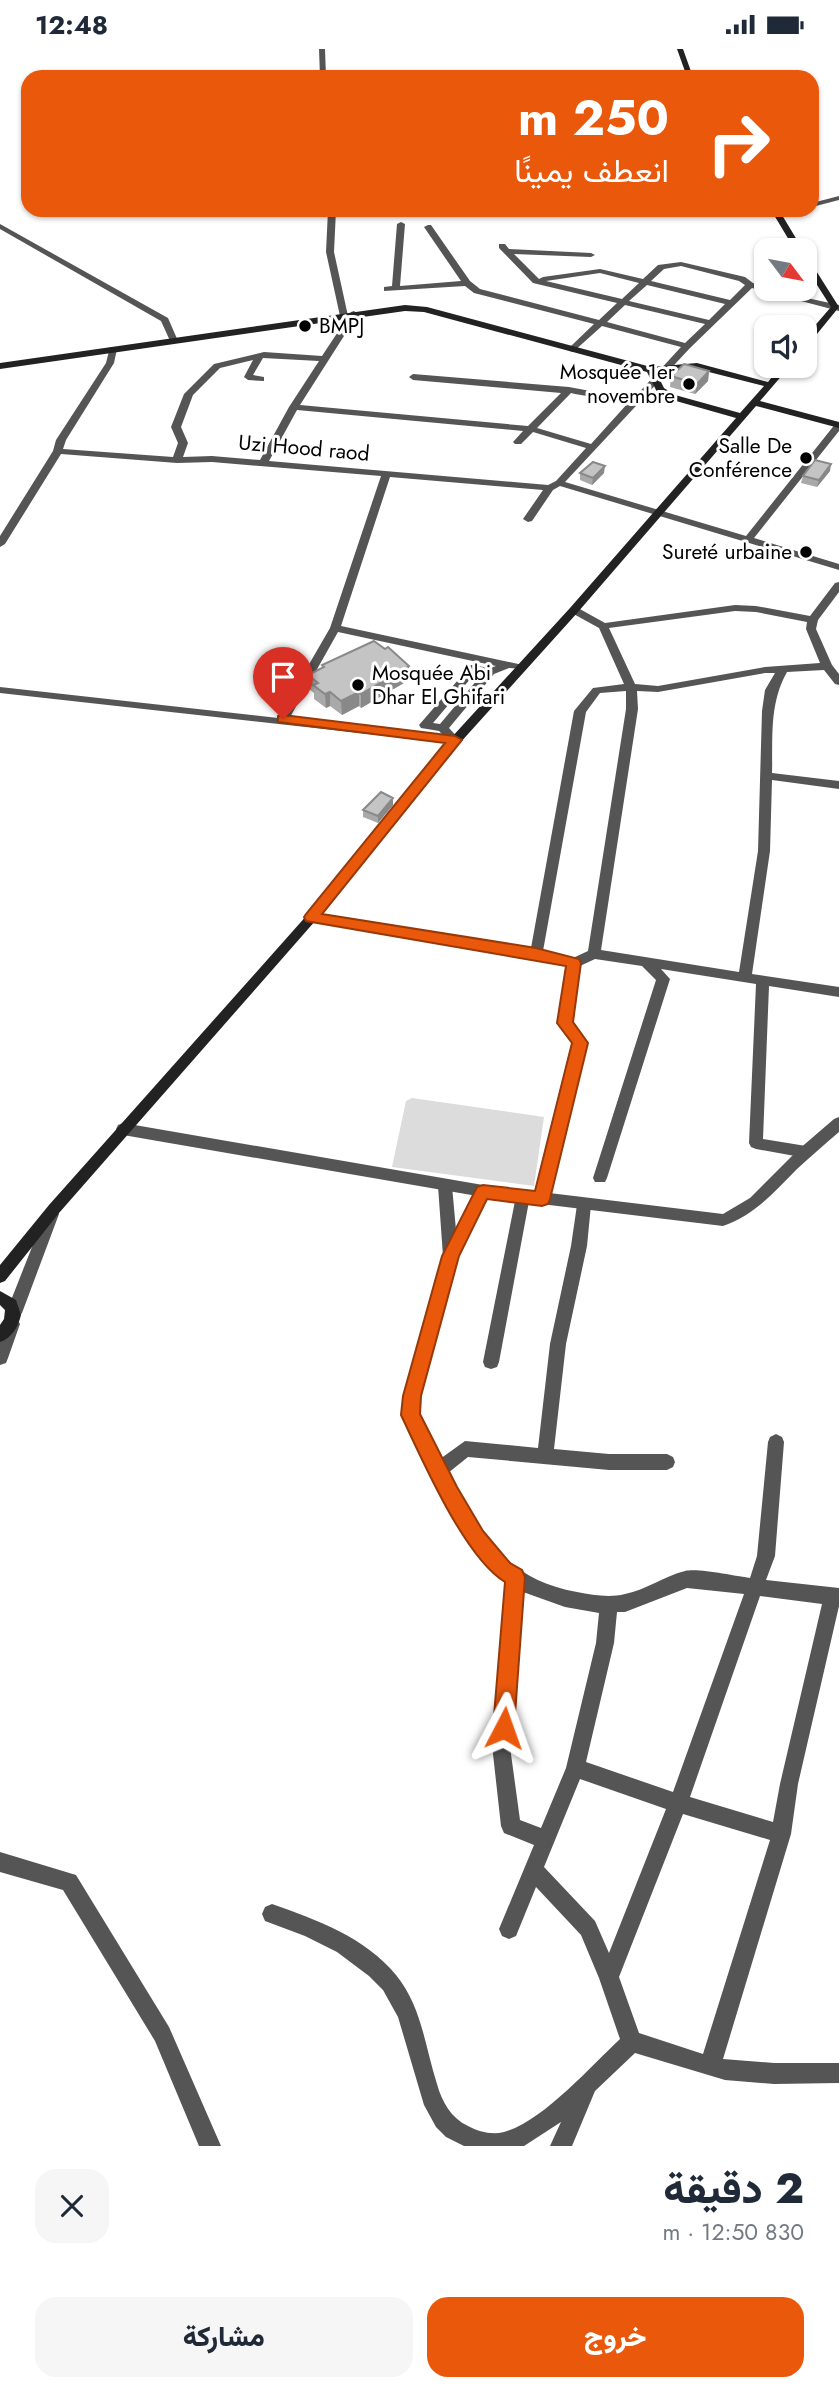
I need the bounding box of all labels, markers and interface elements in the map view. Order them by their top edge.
text: 12:48 [35,6,108,44]
text: 250 m [518,83,669,153]
icon: right [693,98,784,189]
text: انعطف يمينًا [514,148,669,194]
north arrow [754,238,817,301]
map controls [754,238,817,378]
place label: BMPJ [319,311,364,341]
button: sound [754,315,817,378]
marker: BMPJ [297,318,313,334]
place label: Mosquée 1er novembre [560,357,676,411]
marker: Mosquée 1er novembre [681,376,697,392]
street label: Uzi Hood raod [237,427,371,469]
place label: Salle De Conférence [689,431,792,485]
marker: Salle De Conférence [798,450,814,466]
place label: Sureté urbaine [662,537,792,567]
marker: Sureté urbaine [798,544,814,560]
pin [253,647,313,719]
icon: arrive [264,658,302,696]
place label: Mosquée Abi Dhar El Ghifari [372,658,505,712]
marker: Mosquée Abi Dhar El Ghifari [350,677,366,693]
position arrow [467,1691,541,1765]
text: 2 دقيقة [663,2158,804,2219]
button: close [35,2169,109,2243]
text: 830 m · 12:50 [662,2215,804,2249]
button: مشاركة [35,2297,413,2377]
button: خروج [427,2297,804,2377]

